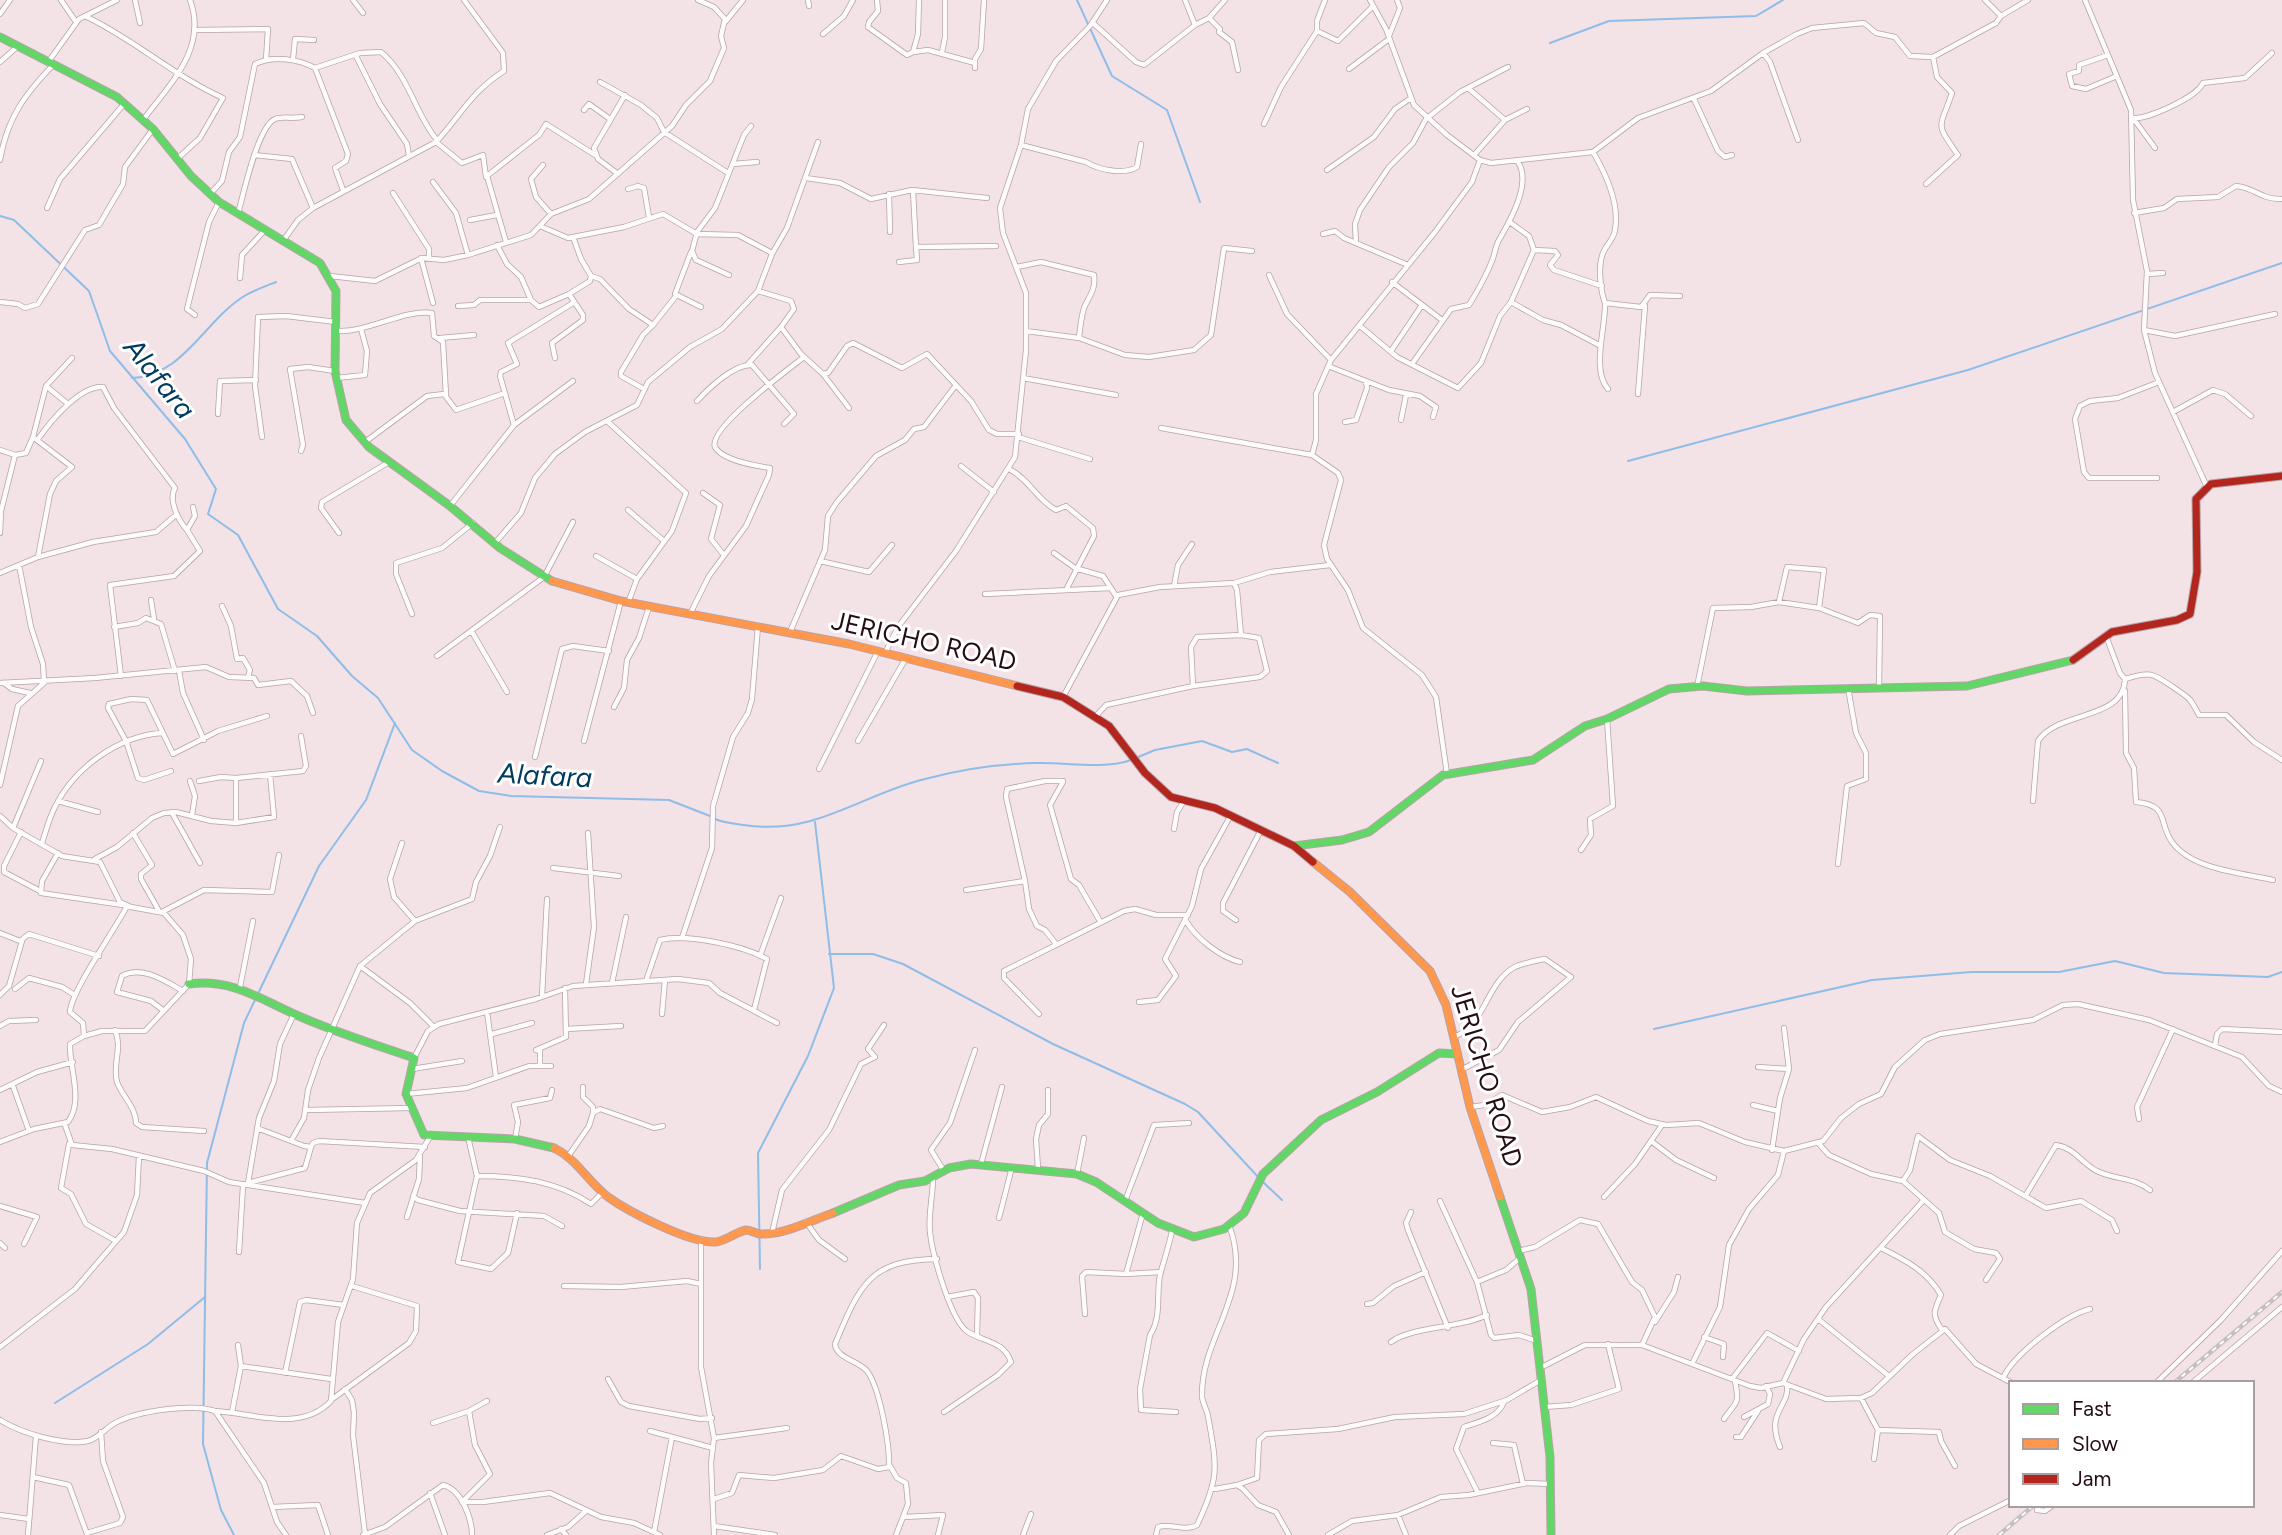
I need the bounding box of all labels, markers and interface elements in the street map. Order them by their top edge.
water label: Alafara [116,330,203,425]
street label: JERICHO ROAD [828,604,1020,678]
water label: Alafara [496,756,593,794]
street label: JERICHO ROAD [1444,981,1530,1171]
legend [2009,1381,2254,1507]
text: Fast [2072,1396,2112,1421]
text: Slow [2072,1431,2118,1456]
text: Jam [2072,1466,2111,1491]

